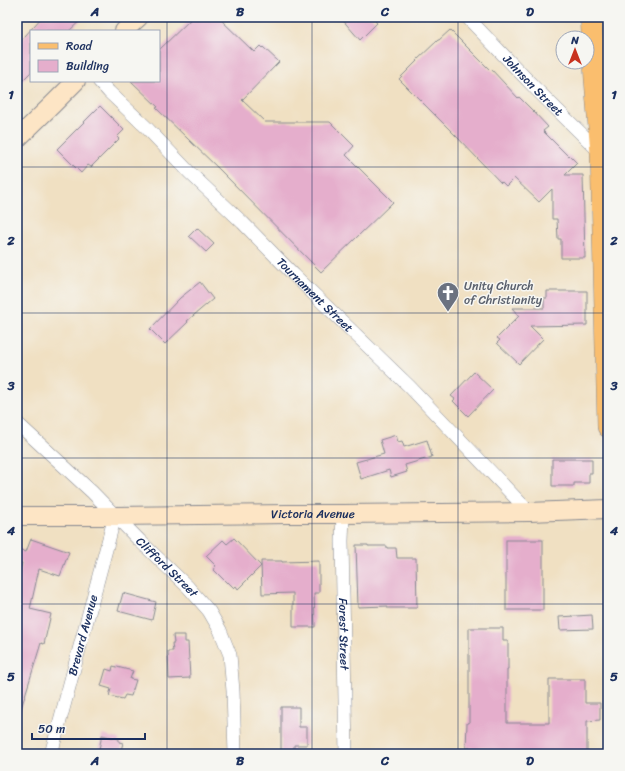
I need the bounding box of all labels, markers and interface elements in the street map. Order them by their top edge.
text: A [90,0,99,23]
text: B [236,0,245,23]
text: C [380,0,390,23]
text: D [526,0,534,23]
legend [30,30,160,82]
north arrow [555,30,595,70]
text: N [570,31,579,50]
text: Road [66,35,93,57]
street label: Johnson Street [496,48,569,122]
text: Building [66,55,109,77]
text: 1 [8,83,14,106]
text: 1 [611,83,617,106]
text: 2 [6,229,15,252]
text: 2 [609,229,618,252]
street label: Tournament Street [271,252,359,338]
place label: Unity Church of Christianity [464,275,543,311]
church icon: Unity Church of Christianity [435,280,461,313]
text: 3 [6,374,15,397]
text: 3 [609,374,618,397]
street label: Victoria Avenue [271,503,355,525]
text: 4 [6,519,16,542]
text: 4 [609,519,619,542]
street label: Clifford Street [130,531,204,604]
street label: Brevard Avenue [62,592,104,678]
street label: Forest Street [332,598,355,671]
text: 5 [7,665,15,688]
text: 5 [610,665,618,688]
scale bar [32,715,145,741]
text: 50 m [38,718,65,740]
text: A [90,749,99,771]
text: B [236,749,245,771]
text: C [380,749,390,771]
text: D [526,749,534,771]

